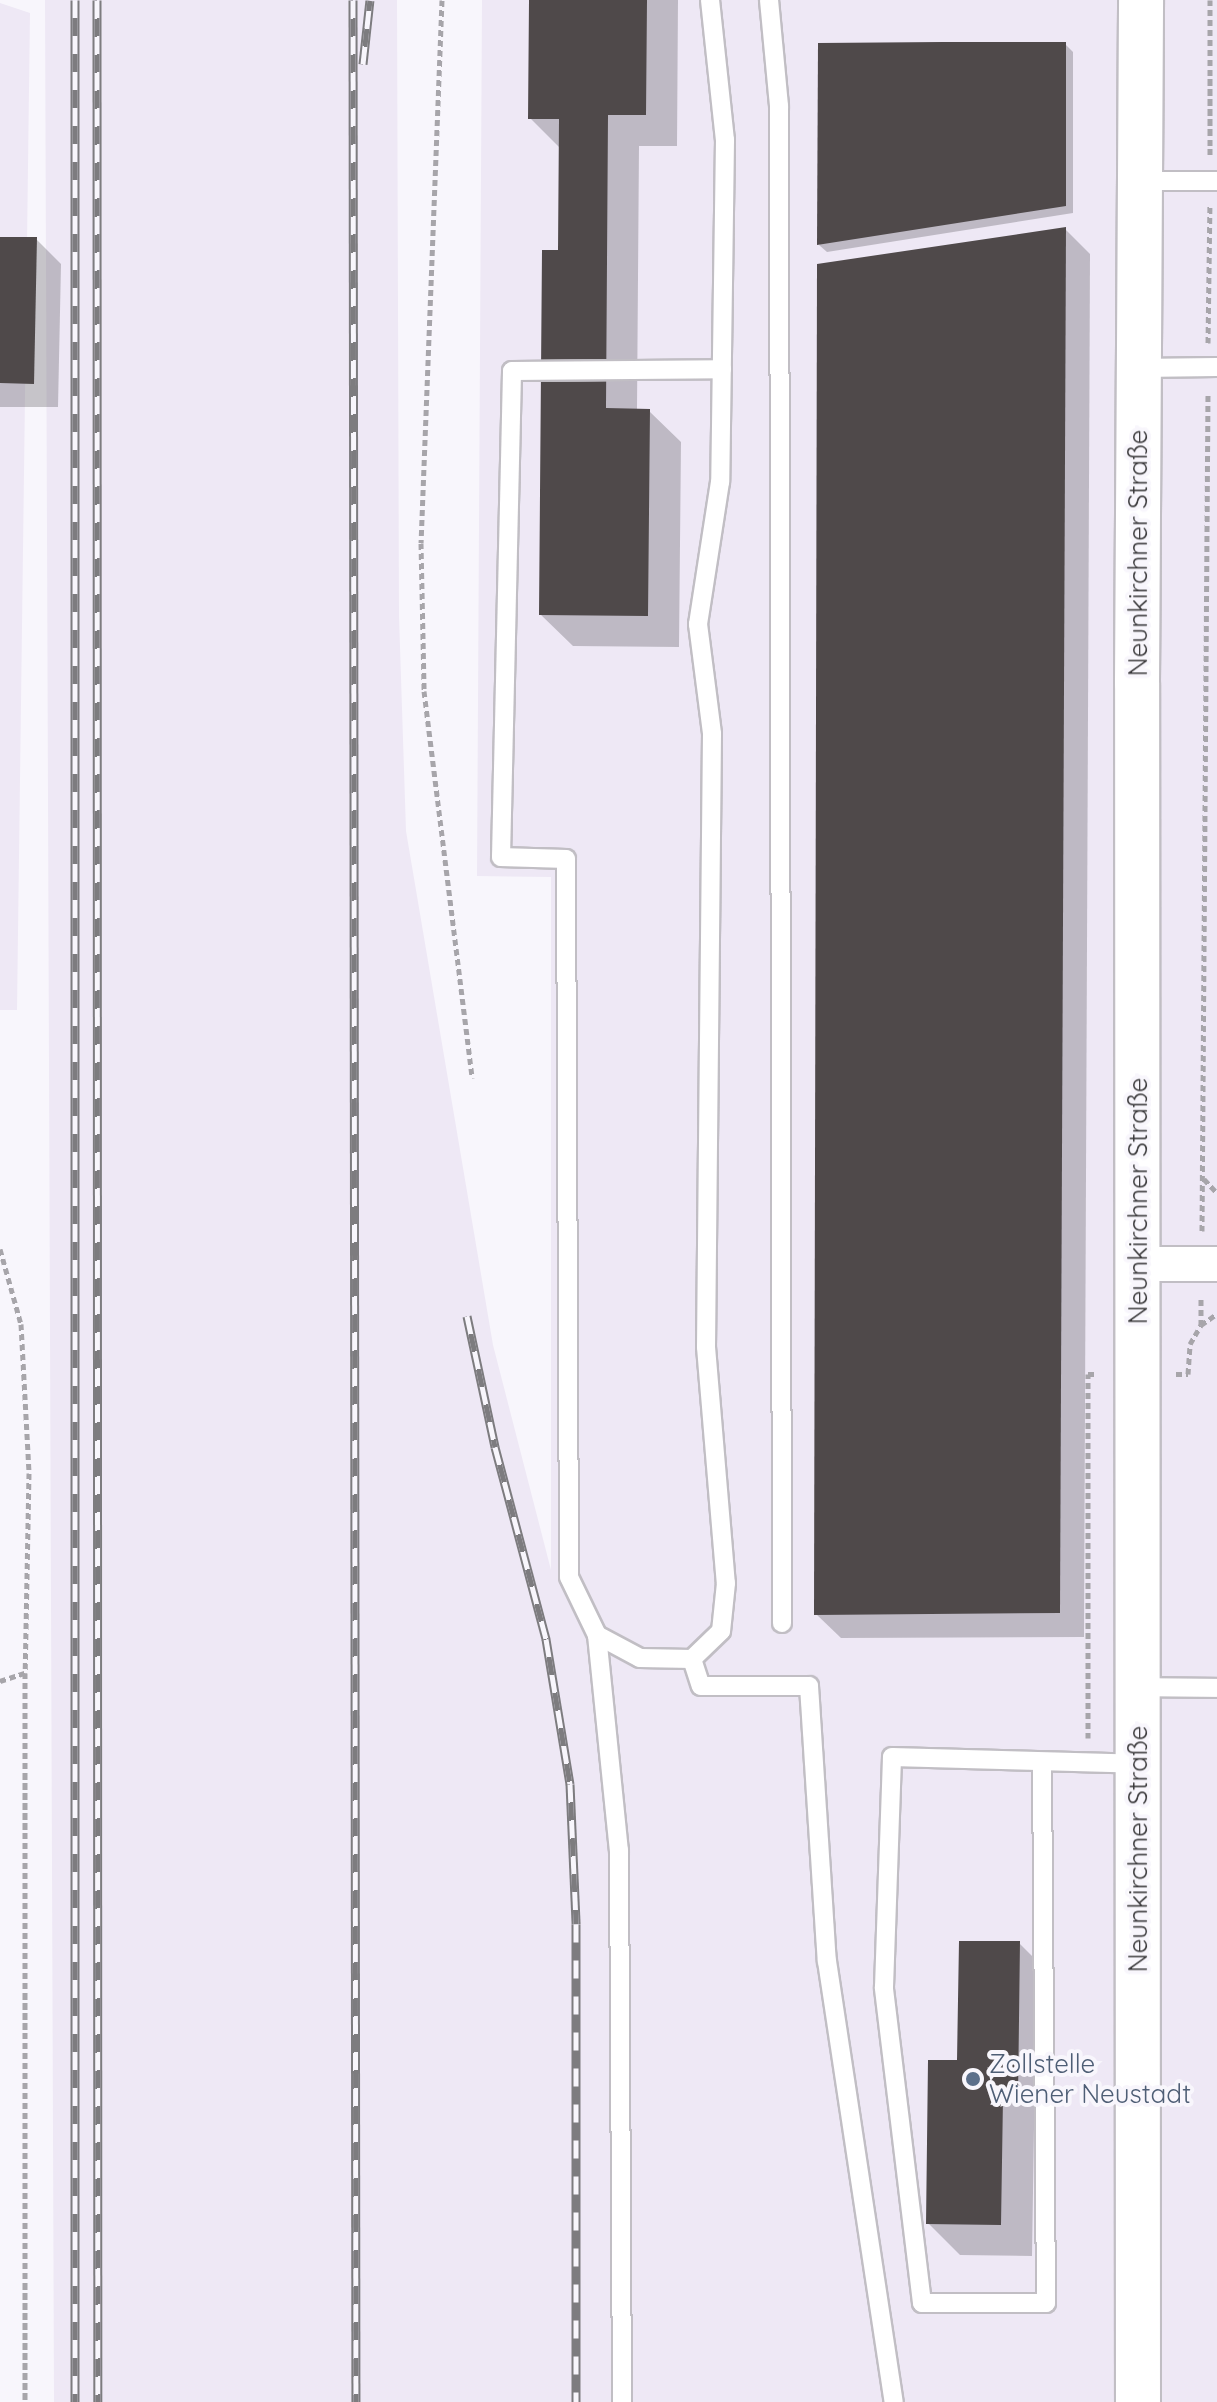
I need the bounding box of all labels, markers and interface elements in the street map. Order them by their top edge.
street label: Neunkirchner Straße [1122,430,1154,676]
street label: Neunkirchner Straße [1122,1078,1154,1324]
street label: Neunkirchner Straße [1122,1726,1154,1972]
place label: Zollstelle Wiener Neustadt [989,2048,1191,2110]
marker: Zollstelle Wiener Neustadt [964,2070,982,2088]

